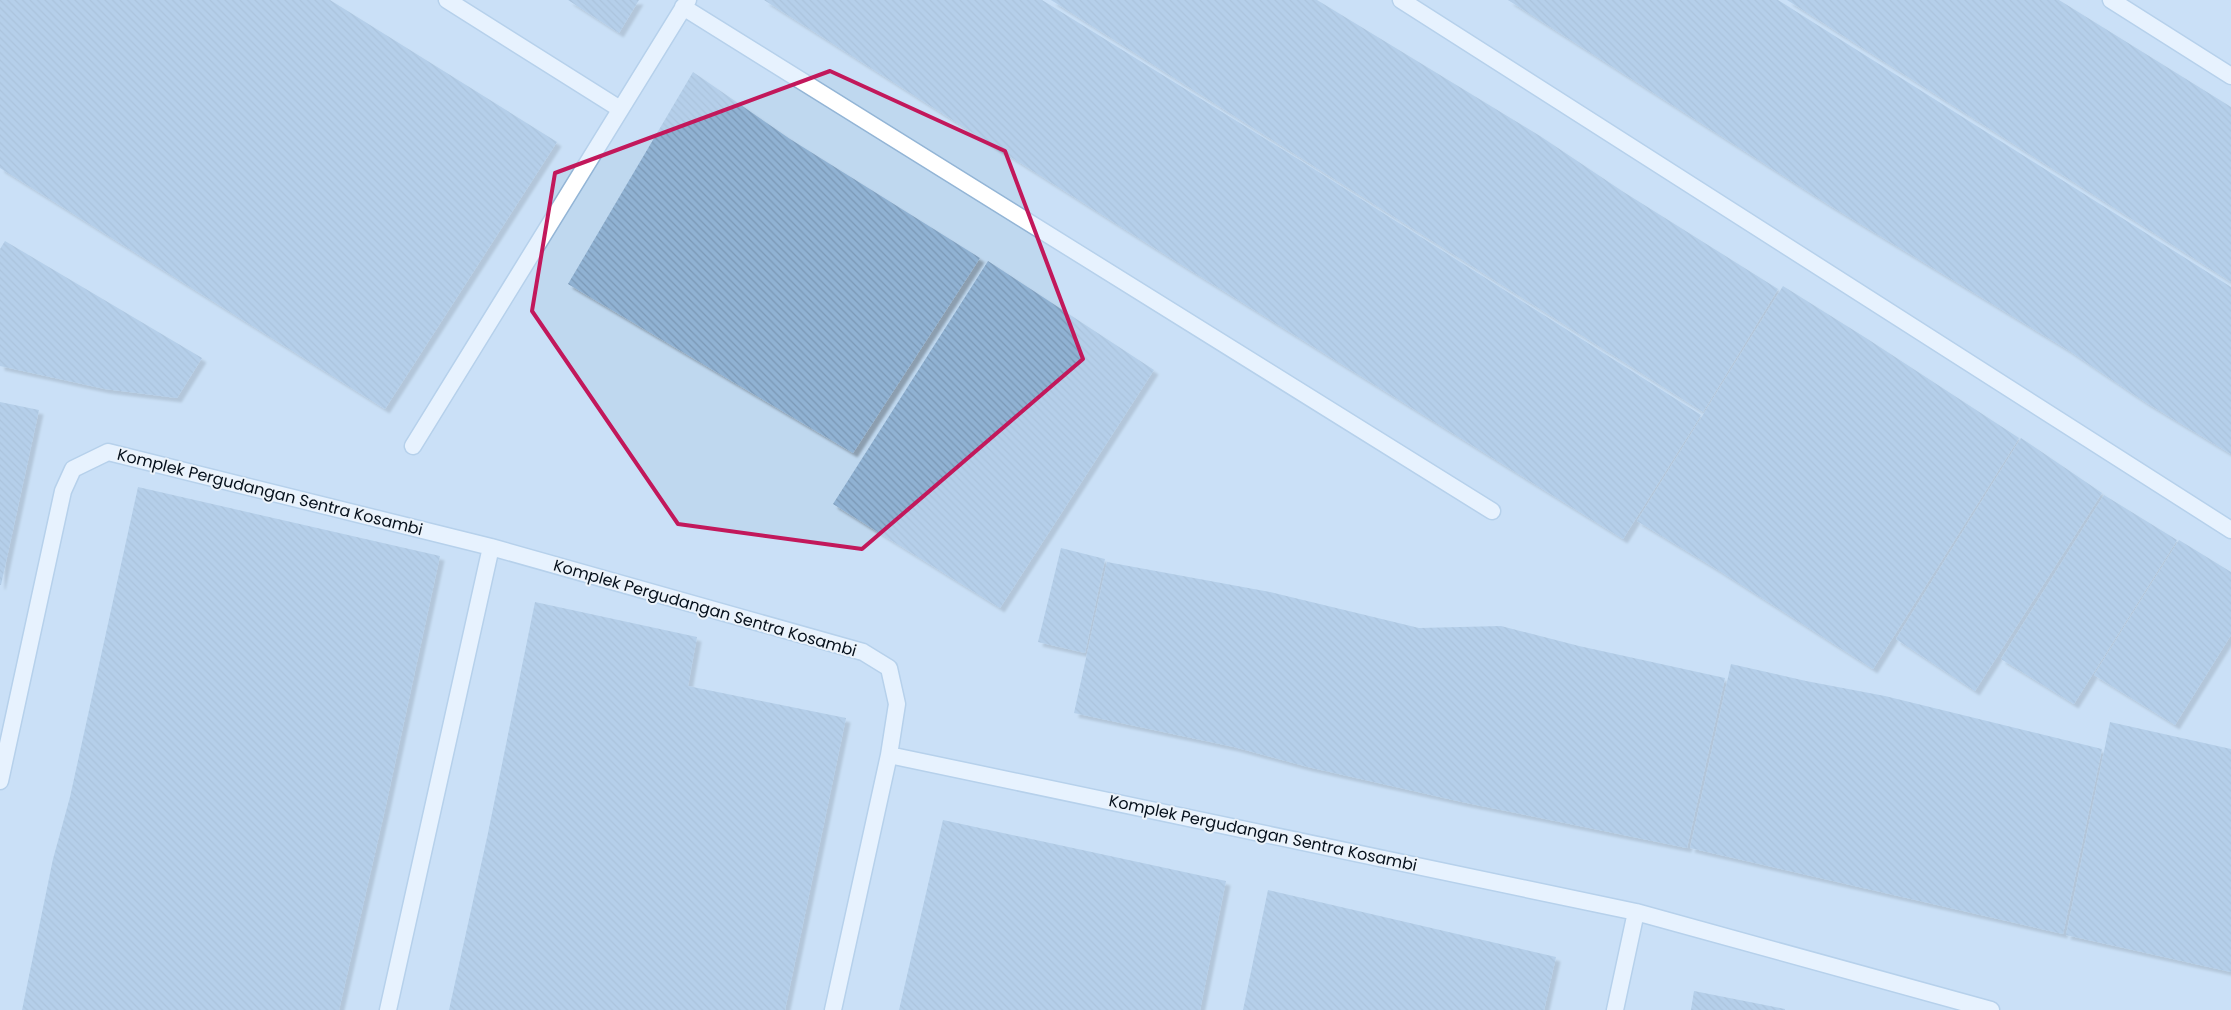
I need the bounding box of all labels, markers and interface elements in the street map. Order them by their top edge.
street label: Komplek Pergudangan Sentra Kosambi [115,443,425,541]
street label: Komplek Pergudangan Sentra Kosambi [551,554,859,662]
street label: Komplek Pergudangan Sentra Kosambi [1107,789,1419,877]

